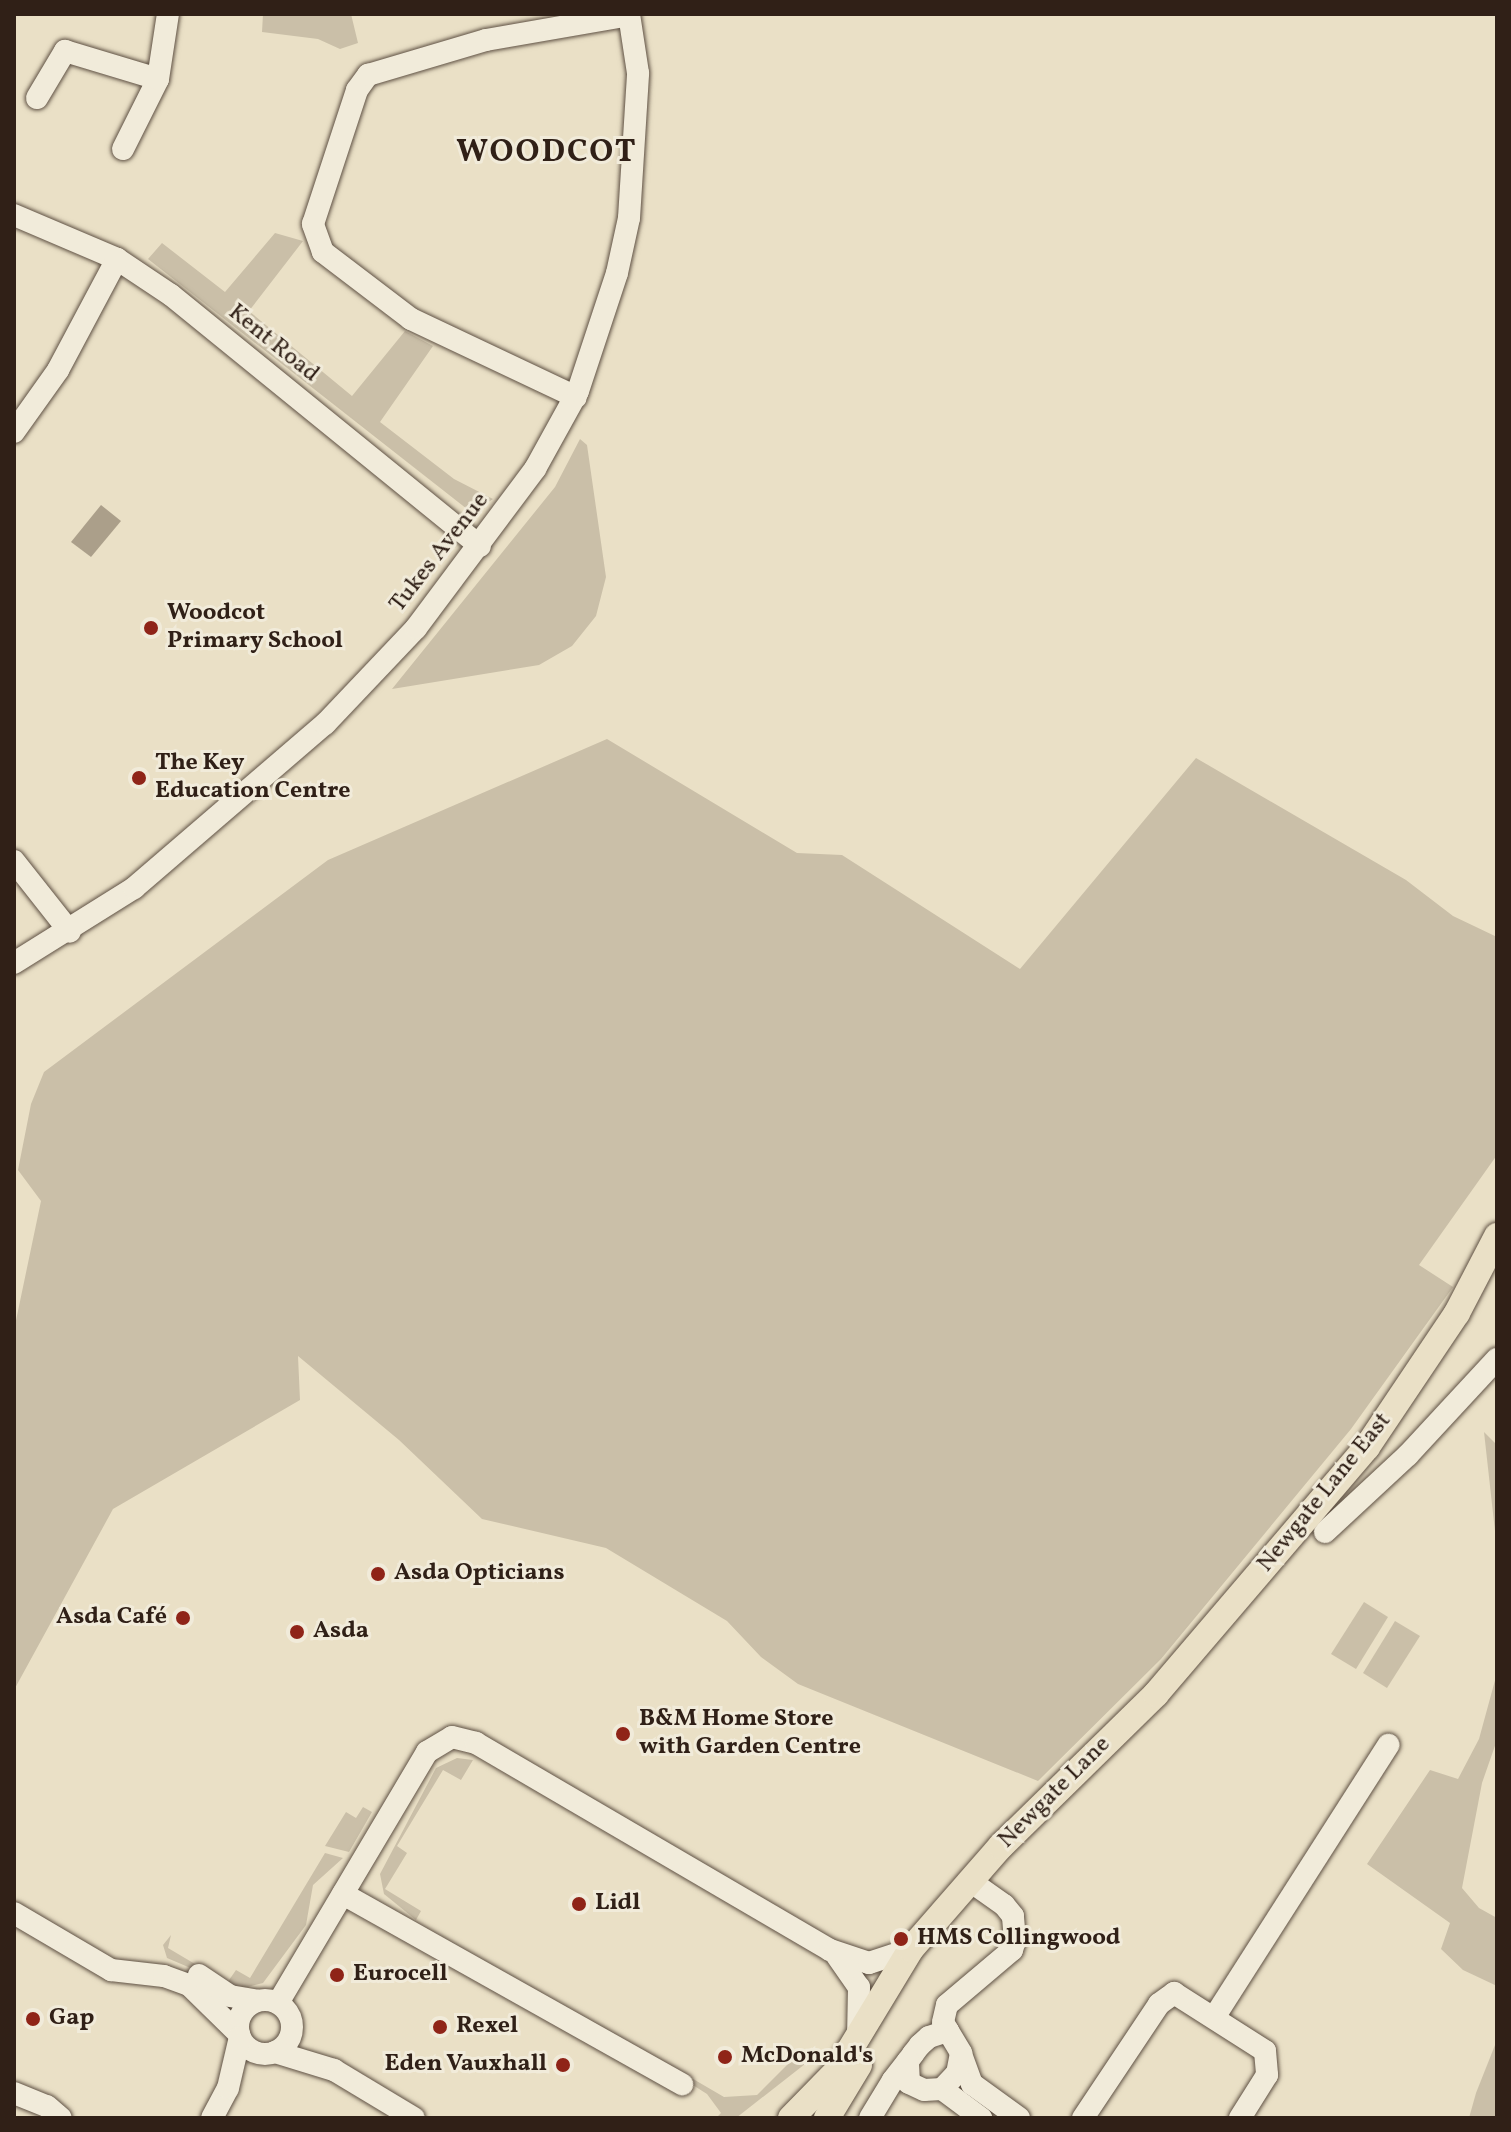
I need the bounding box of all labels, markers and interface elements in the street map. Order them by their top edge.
district label: WOODCOT [456,134,638,172]
street label: Kent Road [222,299,324,389]
street label: Tukes Avenue [384,487,496,619]
place label: Woodcot Primary School [167,600,343,656]
marker: Woodcot Primary School [142,619,160,637]
place label: The Key Education Centre [155,750,351,806]
marker: The Key Education Centre [130,769,148,787]
street label: Newgate Lane East [1252,1408,1398,1578]
place label: Asda Opticians [394,1560,565,1588]
marker: Asda Opticians [369,1565,387,1583]
place label: Asda Café [56,1604,167,1632]
marker: Asda Café [174,1609,192,1627]
place label: Asda [313,1618,369,1646]
marker: Asda [288,1623,306,1641]
place label: B&M Home Store with Garden Centre [639,1706,861,1762]
marker: B&M Home Store with Garden Centre [614,1725,632,1743]
street label: Newgate Lane [993,1731,1117,1855]
place label: Lidl [595,1890,640,1918]
marker: Lidl [570,1895,588,1913]
place label: HMS Collingwood [917,1925,1120,1953]
marker: HMS Collingwood [892,1930,910,1948]
place label: Eurocell [353,1961,448,1989]
marker: Eurocell [328,1966,346,1984]
place label: Gap [49,2005,94,2033]
marker: Gap [24,2010,42,2028]
place label: Rexel [456,2013,518,2041]
marker: Rexel [431,2018,449,2036]
place label: McDonald's [741,2043,873,2071]
marker: McDonald's [716,2048,734,2066]
place label: Eden Vauxhall [384,2051,547,2079]
marker: Eden Vauxhall [554,2056,572,2074]

